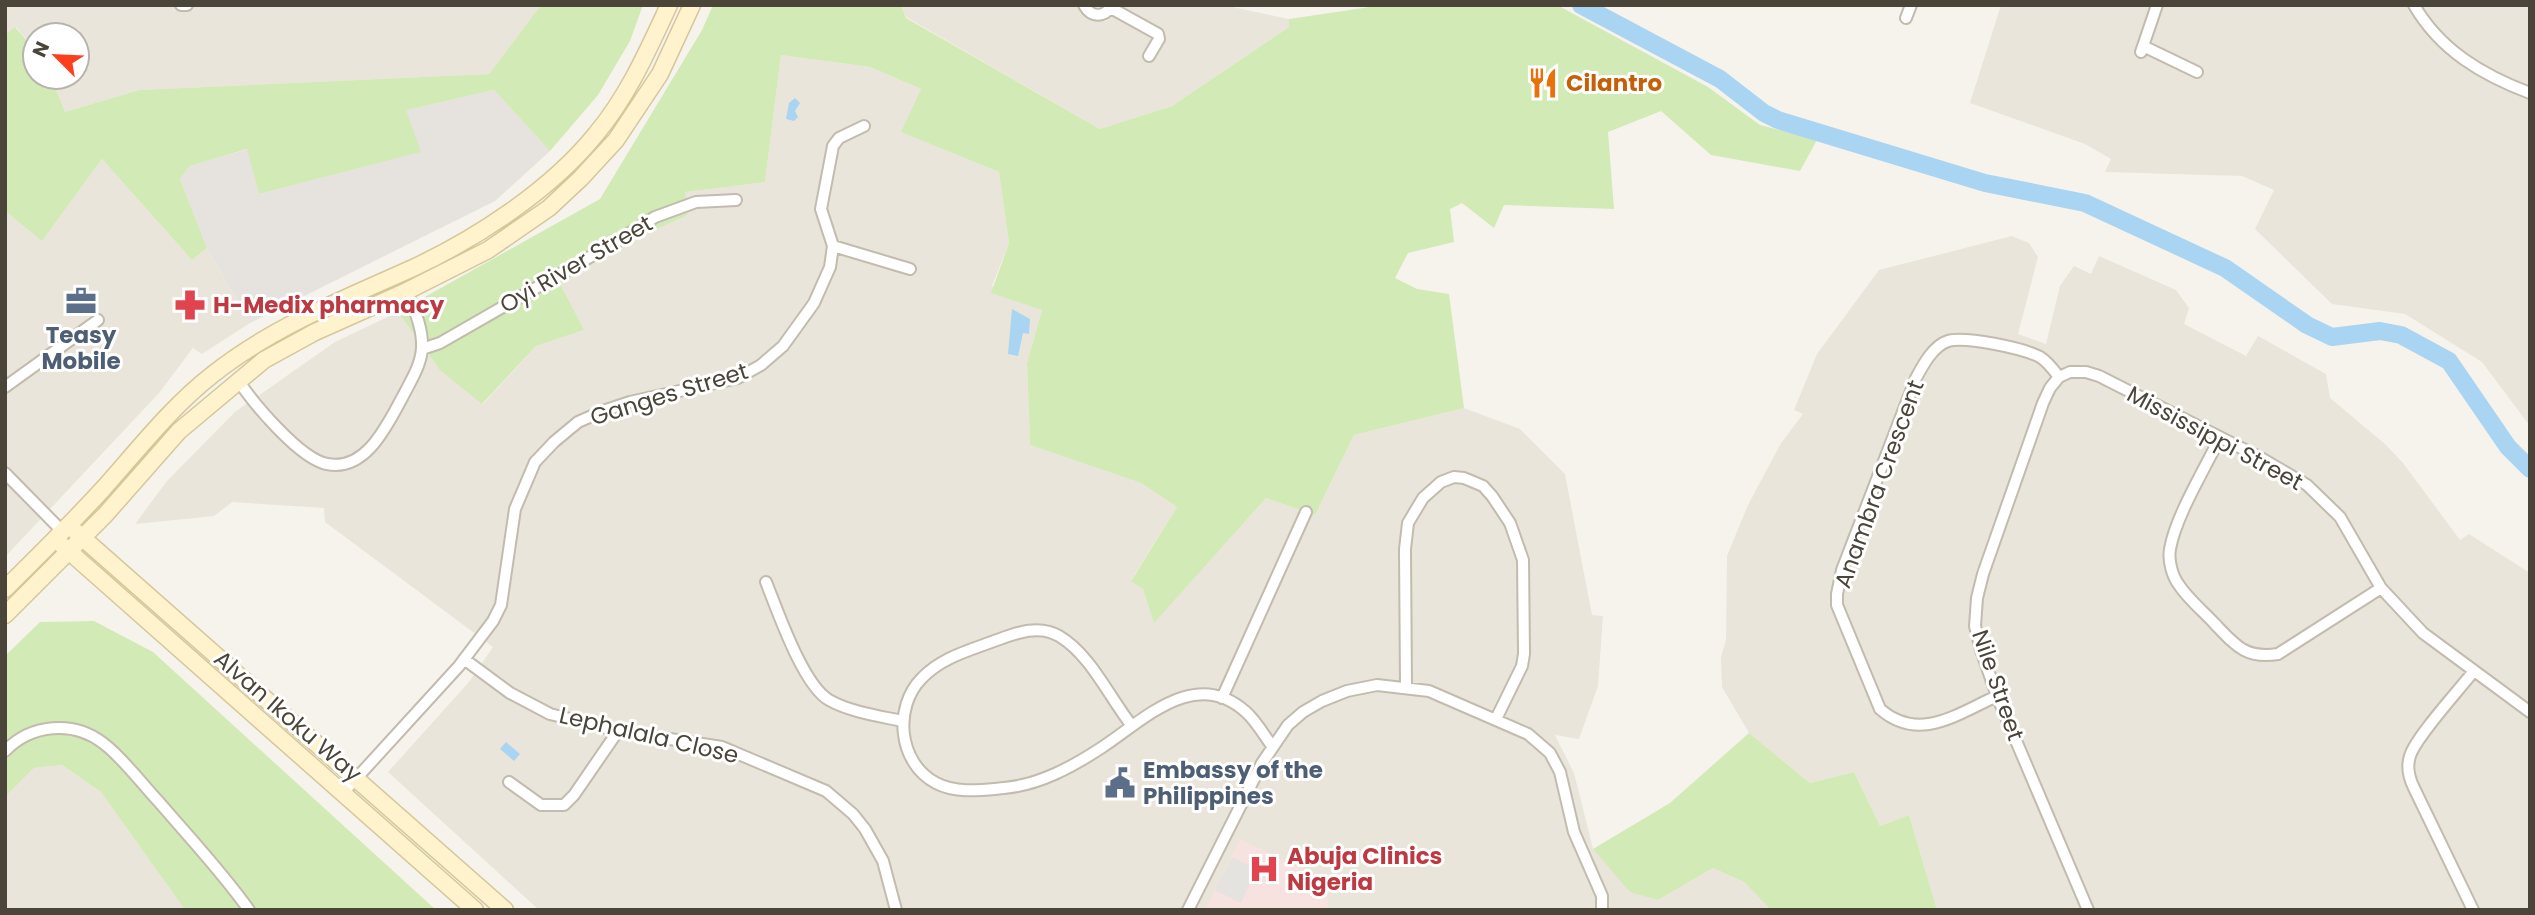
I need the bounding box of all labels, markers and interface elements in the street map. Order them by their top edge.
north arrow [21,21,91,91]
text: N [26,37,56,61]
restaurant icon: Cilantro [1526,66,1560,100]
place label: Cilantro [1566,67,1662,99]
street label: Oyi River Street [494,207,658,321]
office icon: Teasy Mobile [64,284,98,318]
pharmacy icon: H-Medix pharmacy [173,288,207,322]
place label: H-Medix pharmacy [213,289,445,321]
place label: Teasy Mobile [41,319,121,377]
street label: Ganges Street [586,355,752,433]
street label: Anambra Crescent [1826,376,1932,592]
street label: Mississippi Street [2121,378,2309,498]
street label: Nile Street [1964,625,2032,745]
street label: Alvan Ikoku Way [207,643,369,789]
street label: Lephalala Close [556,699,742,771]
place label: Embassy of the Philippines [1143,754,1323,812]
public building icon: Embassy of the Philippines [1103,766,1137,800]
place label: Abuja Clinics Nigeria [1287,840,1442,898]
hospital icon: Abuja Clinics Nigeria [1247,852,1281,886]

